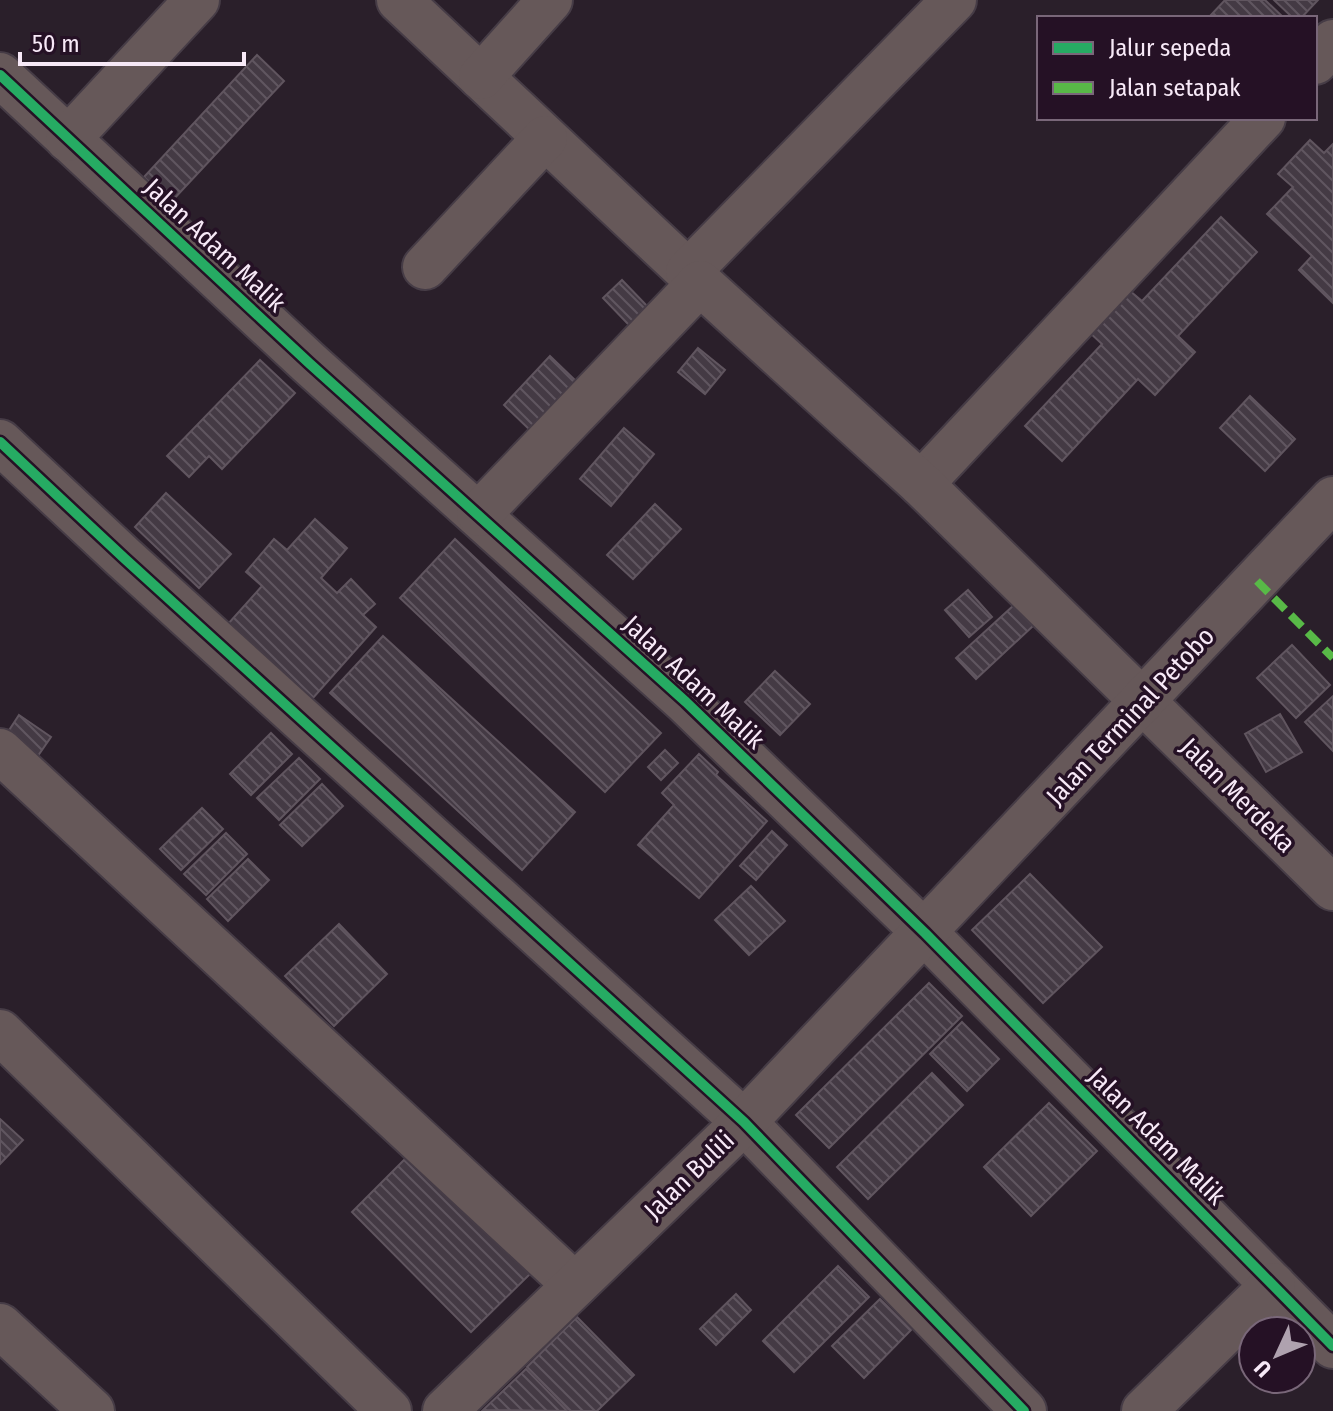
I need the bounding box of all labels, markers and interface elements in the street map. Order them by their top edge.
scale bar [20,16,244,66]
legend [1037,16,1317,120]
text: 50 m [32,30,80,58]
text: Jalur sepeda [1109,34,1231,62]
text: Jalan setapak [1109,74,1241,102]
street label: Jalan Adam Malik [138,172,292,319]
street label: Jalan Adam Malik [617,609,771,756]
street label: Jalan Terminal Petobo [1040,621,1221,812]
street label: Jalan Merdeka [1174,731,1302,859]
street label: Jalan Adam Malik [1081,1061,1233,1212]
street label: Jalan Bulili [638,1125,741,1226]
north arrow [1237,1315,1317,1395]
text: U [1249,1355,1277,1383]

